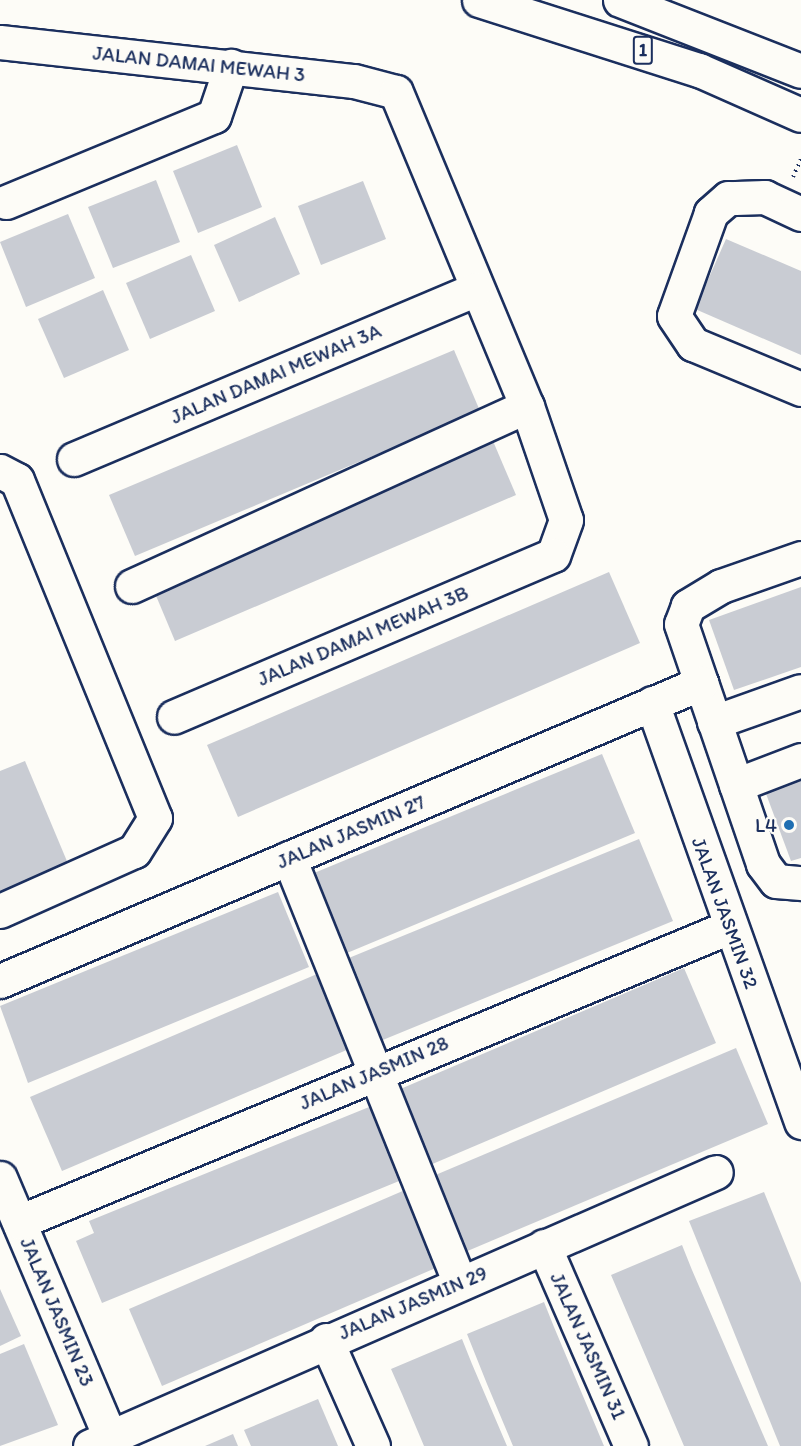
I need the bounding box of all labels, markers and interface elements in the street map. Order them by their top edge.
road number: 1 [632,35,654,65]
street label: JALAN DAMAI MEWAH 3 [90,41,308,87]
street label: JALAN DAMAI MEWAH 3A [166,318,386,430]
street label: JALAN DAMAI MEWAH 3B [253,580,473,692]
street label: JALAN JASMIN 27 [275,791,427,873]
place label: L4 [755,813,777,837]
marker: L4 [782,818,796,832]
street label: JALAN JASMIN 32 [687,835,763,991]
street label: JALAN JASMIN 28 [297,1031,451,1115]
street label: JALAN JASMIN 23 [15,1235,99,1389]
street label: JALAN JASMIN 29 [336,1261,490,1345]
street label: JALAN JASMIN 31 [545,1270,631,1422]

